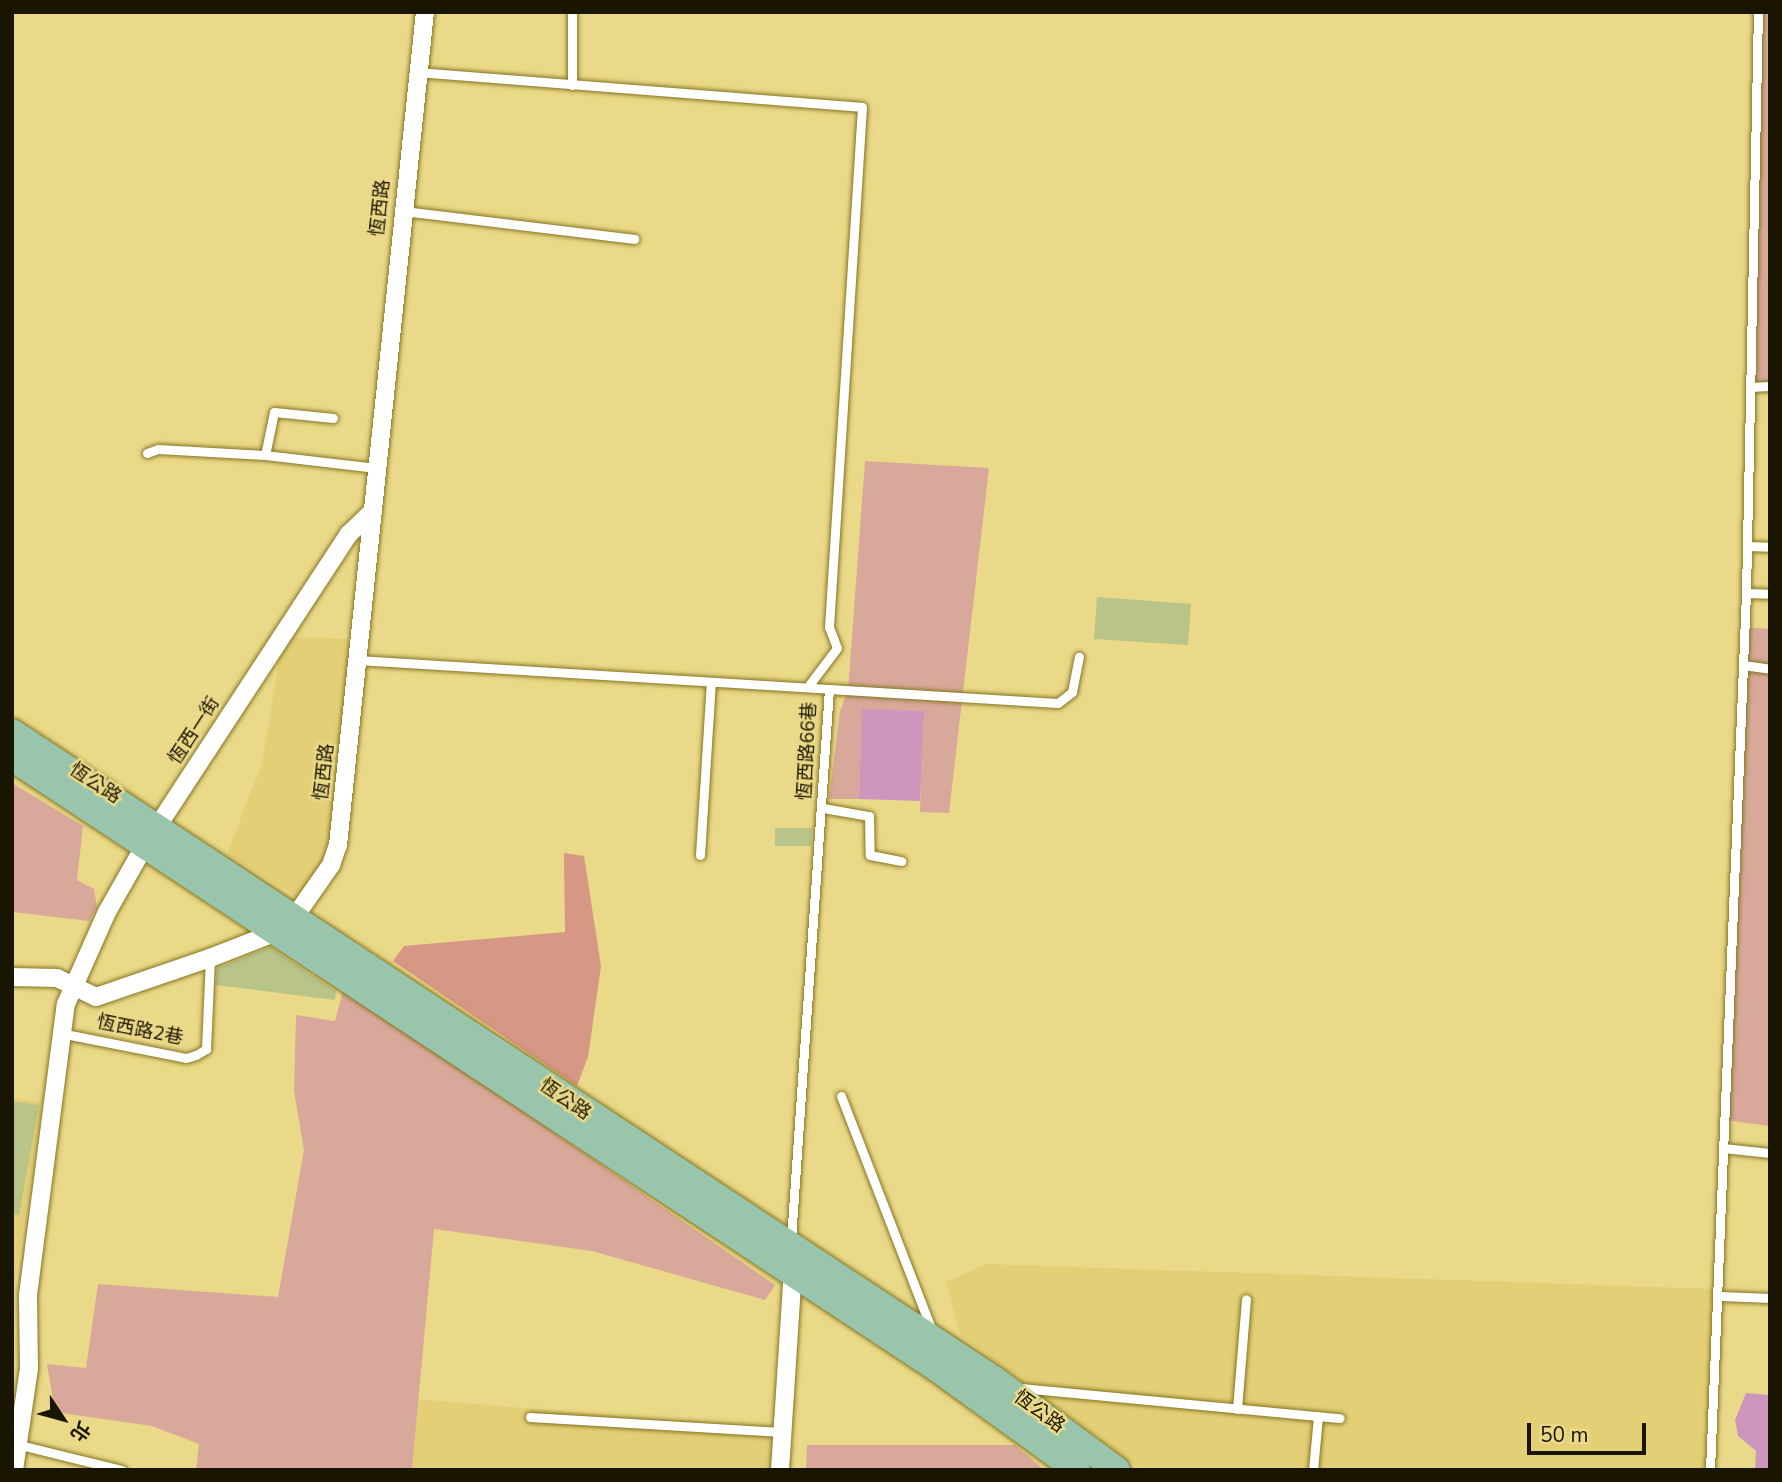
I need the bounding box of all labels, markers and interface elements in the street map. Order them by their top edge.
street label: 恆西路 [367,178,395,238]
street label: 恆西一街 [165,693,225,769]
street label: 恆西路66巷 [794,701,822,801]
street label: 恆西路 [311,742,339,802]
street label: 恆公路 [65,759,125,809]
street label: 恆西路2巷 [95,1011,185,1051]
street label: 恆公路 [535,1075,595,1125]
north arrow [28,1384,98,1454]
street label: 恆公路 [1009,1386,1069,1438]
scale bar [1530,1408,1649,1452]
text: 北 [64,1416,96,1447]
text: 50 m [1540,1421,1589,1449]

